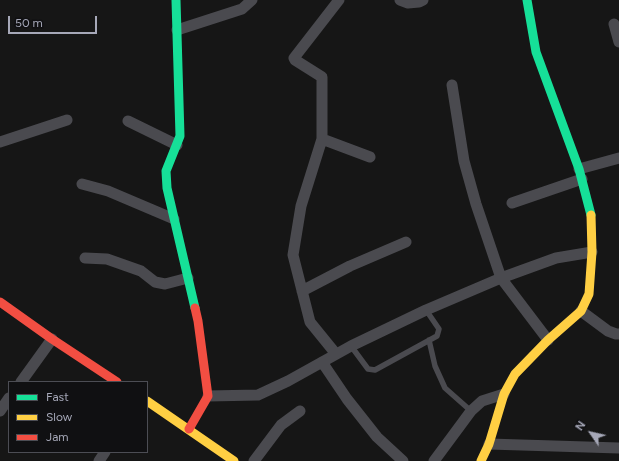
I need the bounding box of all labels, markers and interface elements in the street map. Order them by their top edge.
scale bar [10,8,99,34]
text: 50 m [15,16,43,30]
legend [8,381,148,453]
text: Fast [46,390,69,404]
text: Slow [46,410,72,424]
north arrow [571,413,611,453]
text: N [573,419,588,433]
text: Jam [46,430,69,444]

